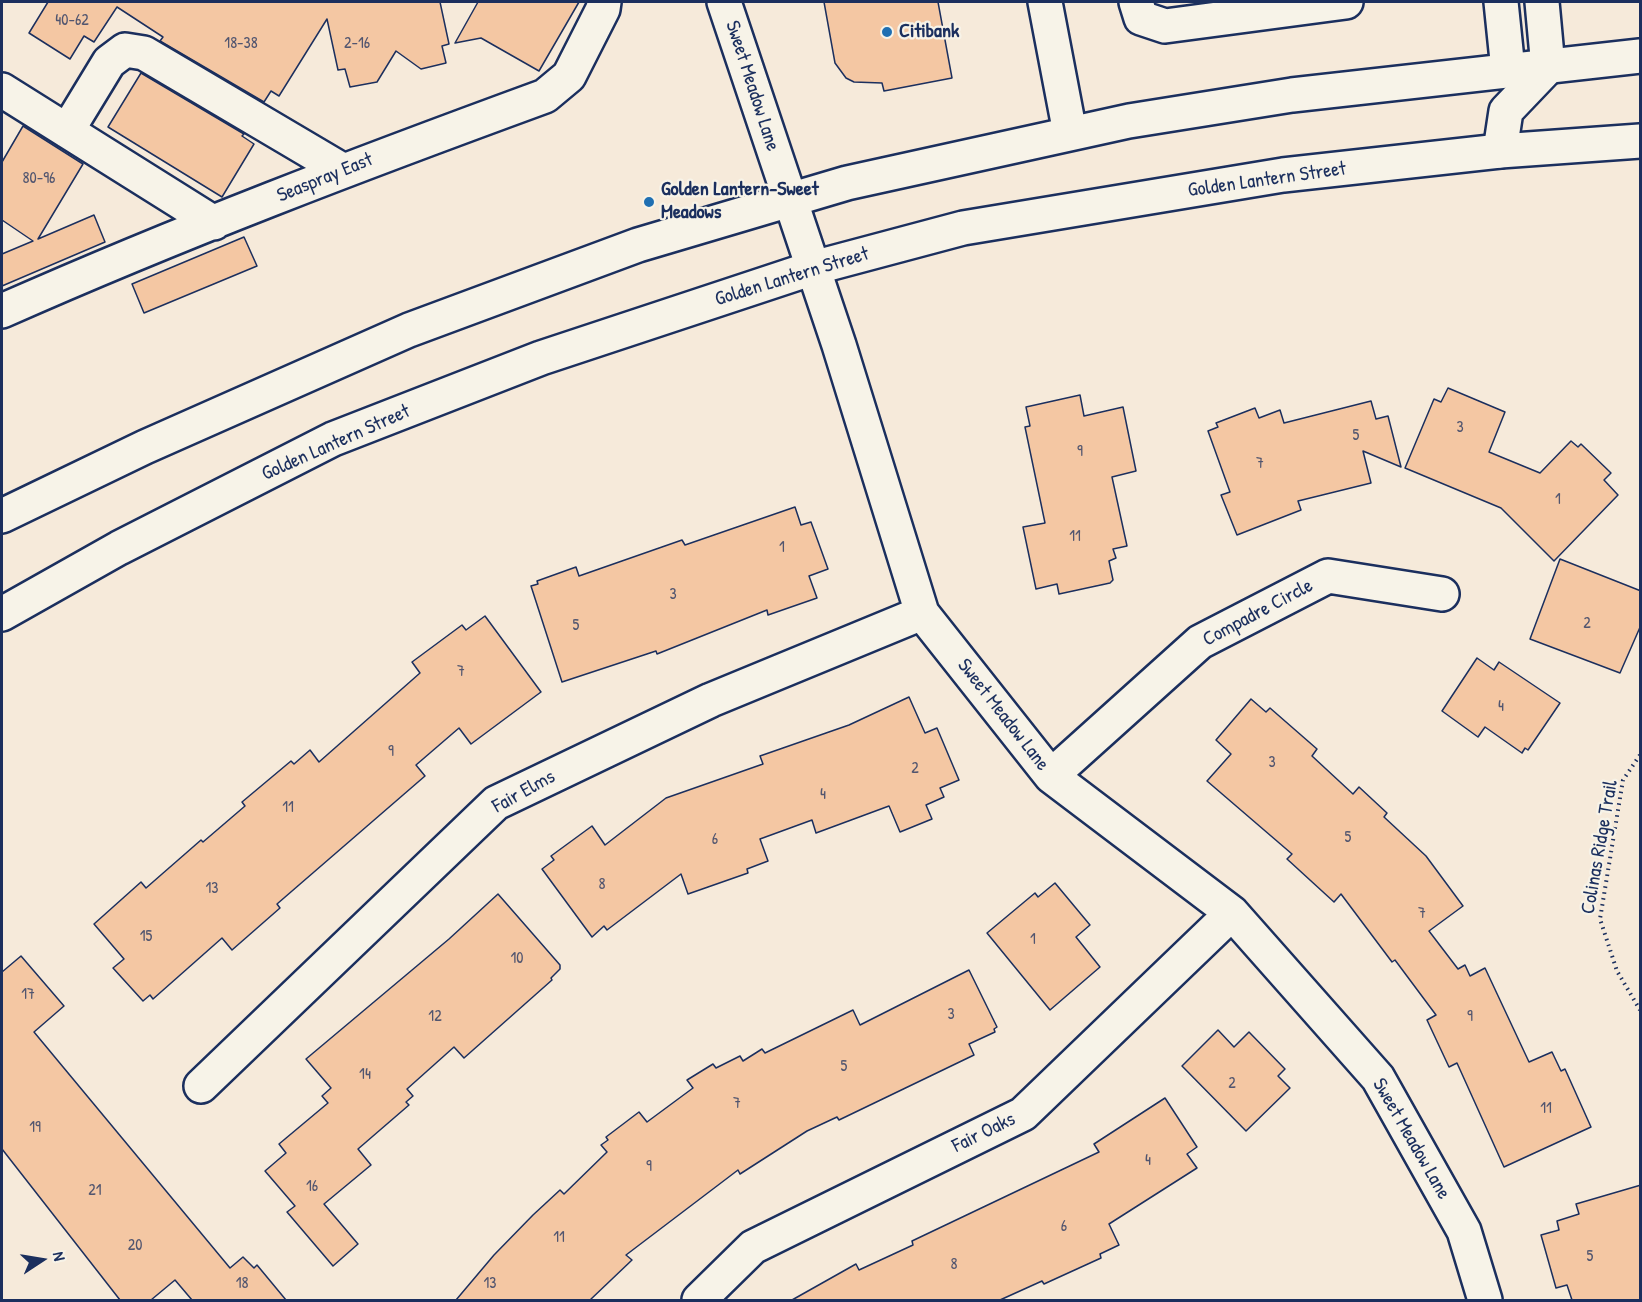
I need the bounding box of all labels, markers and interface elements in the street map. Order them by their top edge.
house number: 40-62 [55,11,89,31]
street label: Sweet Meadow Lane [720,18,784,154]
place label: Citibank [899,20,959,44]
marker: Citibank [880,25,894,39]
house number: 18-38 [224,34,258,54]
house number: 2-16 [344,34,370,54]
street label: Seaspray East [274,148,376,208]
street label: Golden Lantern Street [1186,157,1348,203]
house number: 80-96 [23,169,55,189]
place label: Golden Lantern-Sweet Meadows [661,178,819,225]
marker: Golden Lantern-Sweet Meadows [642,195,656,209]
street label: Golden Lantern Street [712,242,872,312]
street label: Golden Lantern Street [258,400,414,486]
house number: 3 [1456,418,1464,438]
house number: 5 [1353,426,1359,446]
house number: 9 [1077,442,1083,462]
house number: 7 [1256,454,1264,474]
house number: 1 [1555,490,1561,510]
house number: 11 [1069,527,1081,547]
house number: 1 [779,538,785,558]
street label: Compadre Circle [1199,574,1317,652]
house number: 3 [669,585,677,605]
house number: 2 [1583,614,1591,634]
house number: 5 [573,616,579,636]
street label: Sweet Meadow Lane [952,654,1054,776]
house number: 7 [457,662,465,682]
house number: 4 [1498,697,1504,717]
house number: 9 [388,742,394,762]
house number: 3 [1268,753,1276,773]
house number: 2 [911,759,919,779]
street label: Fair Elms [489,765,559,819]
street label: Colinas Ridge Trail [1576,778,1624,916]
house number: 4 [820,785,826,805]
house number: 11 [282,798,294,818]
house number: 5 [1345,828,1351,848]
house number: 6 [712,830,718,850]
house number: 8 [599,875,605,895]
house number: 13 [206,879,218,899]
house number: 7 [1418,904,1426,924]
house number: 15 [140,927,152,947]
house number: 1 [1030,930,1036,950]
house number: 10 [511,949,523,969]
house number: 17 [21,985,35,1005]
house number: 3 [947,1005,955,1025]
house number: 12 [428,1007,442,1027]
house number: 9 [1467,1007,1473,1027]
house number: 5 [841,1057,847,1077]
house number: 14 [359,1065,371,1085]
house number: 2 [1228,1074,1236,1094]
street label: Sweet Meadow Lane [1367,1074,1455,1204]
house number: 7 [733,1094,741,1114]
house number: 11 [1540,1099,1552,1119]
street label: Fair Oaks [949,1108,1019,1158]
house number: 19 [29,1118,41,1138]
house number: 4 [1145,1151,1151,1171]
house number: 9 [646,1157,652,1177]
house number: 16 [306,1177,318,1197]
house number: 21 [88,1181,102,1201]
house number: 6 [1061,1217,1067,1237]
house number: 11 [553,1228,565,1248]
north arrow [12,1230,72,1290]
house number: 20 [128,1236,142,1256]
house number: 5 [1587,1247,1593,1267]
text: N [48,1250,71,1263]
house number: 8 [951,1255,957,1275]
house number: 18 [236,1274,248,1294]
house number: 13 [484,1274,496,1294]

